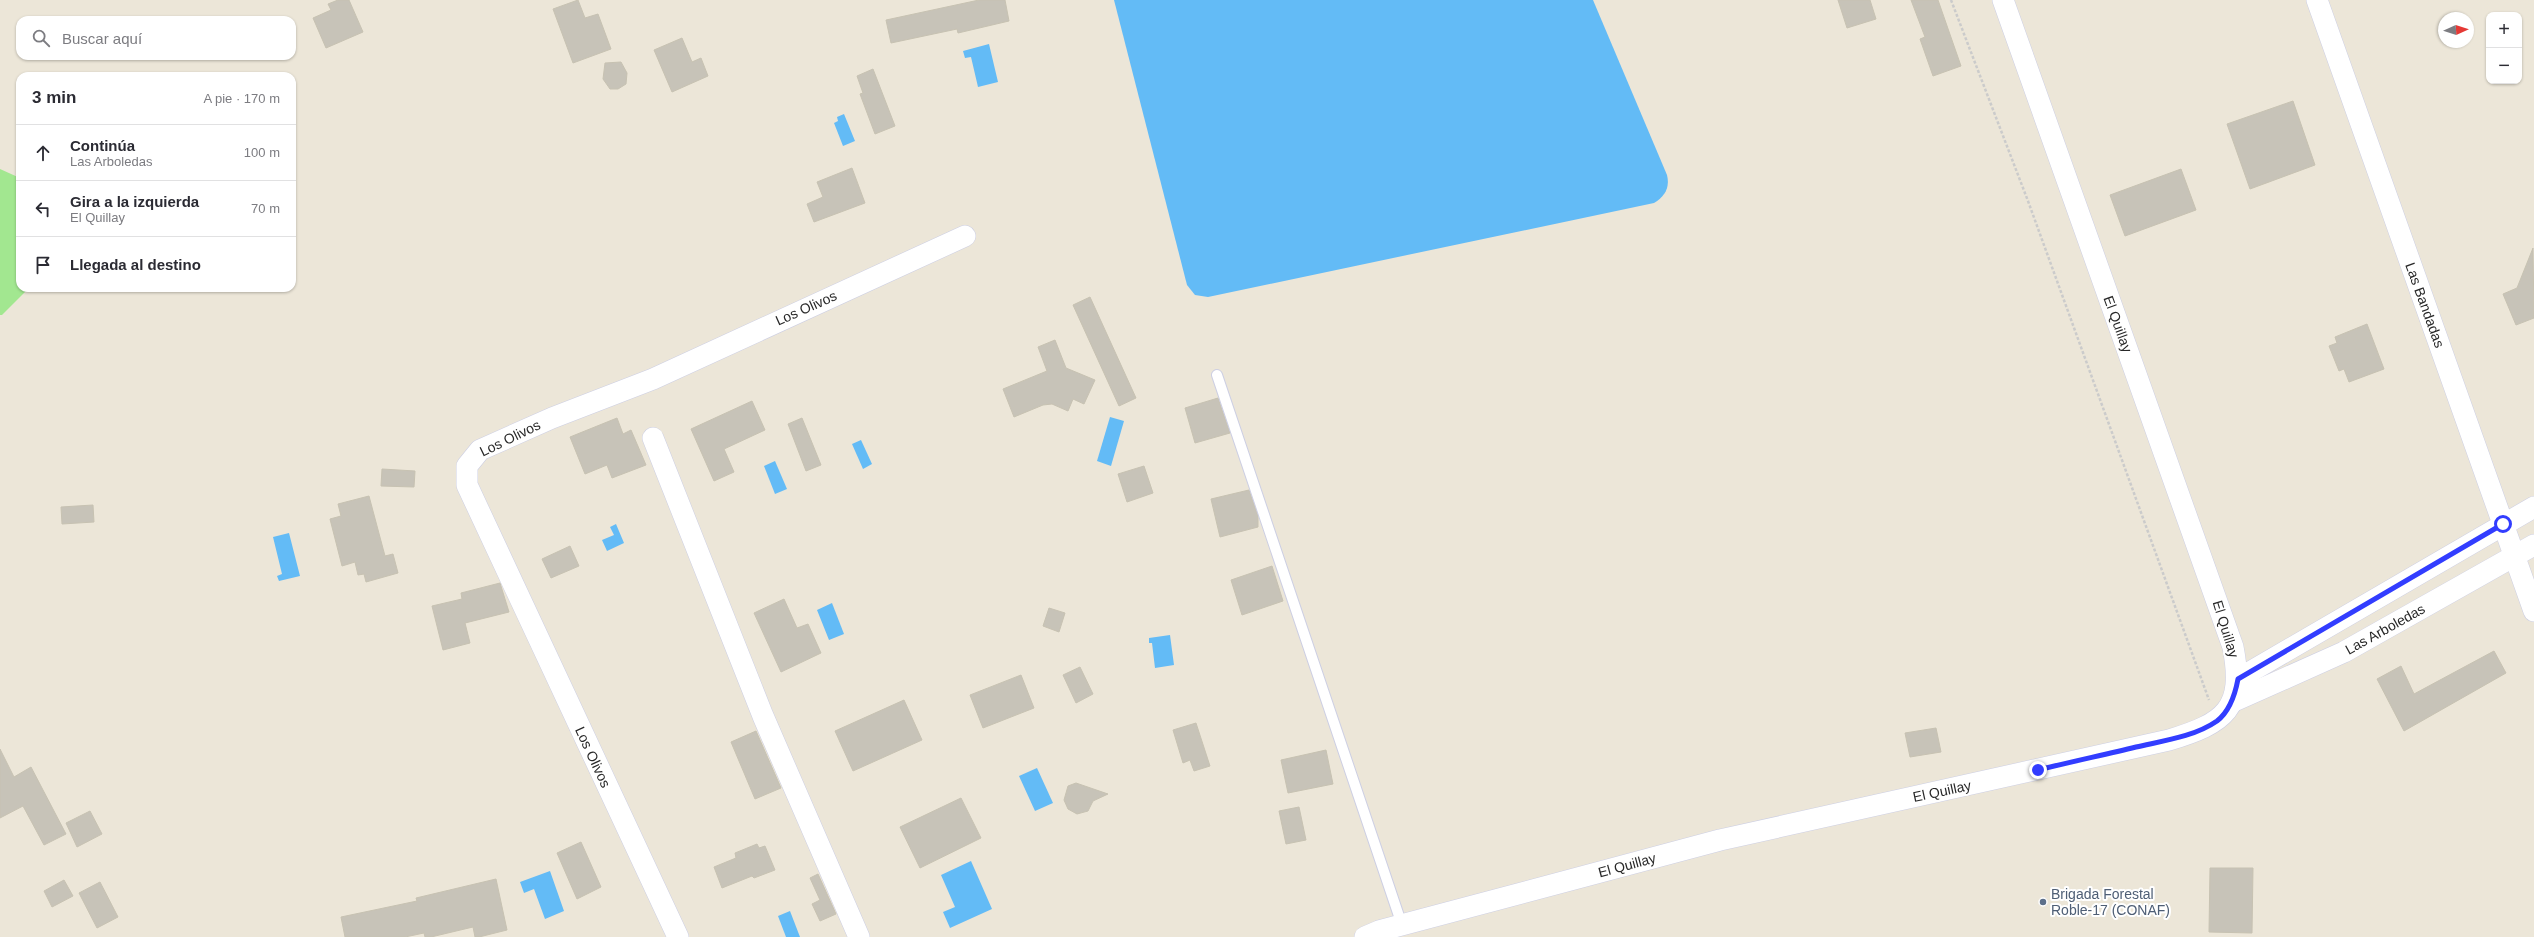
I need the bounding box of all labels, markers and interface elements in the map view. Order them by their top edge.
north arrow [2438,12,2474,48]
map controls [2486,12,2522,84]
button: + [2486,12,2522,48]
search box [16,16,296,60]
icon: search [30,27,52,49]
text: Buscar aquí [62,30,142,47]
button: − [2486,48,2522,84]
text: 3 min [32,88,76,107]
text: A pie · 170 m [203,91,280,106]
text: Continúa [70,137,135,154]
icon: ahead [32,142,54,164]
text: 100 m [244,145,280,160]
text: Las Arboledas [70,154,152,169]
text: Gira a la izquierda [70,193,199,210]
icon: left [32,198,54,220]
text: 70 m [251,201,280,216]
text: El Quillay [70,210,125,225]
icon: arrive [32,254,54,276]
text: Llegada al destino [70,256,201,273]
street label: Las Bandadas [2402,260,2448,350]
street label: Los Olivos [773,287,839,329]
street label: El Quillay [2100,293,2136,355]
street label: Los Olivos [477,416,543,460]
route start [2494,515,2512,533]
street label: El Quillay [2210,598,2242,660]
street label: Las Arboledas [2342,600,2428,658]
street label: Los Olivos [572,724,614,790]
route end [2029,761,2047,779]
street label: El Quillay [1911,777,1973,805]
street label: El Quillay [1596,850,1658,880]
place label: Brigada Forestal Roble-17 (CONAF) [2051,886,2170,918]
marker: Brigada Forestal Roble-17 (CONAF) [2038,897,2048,907]

